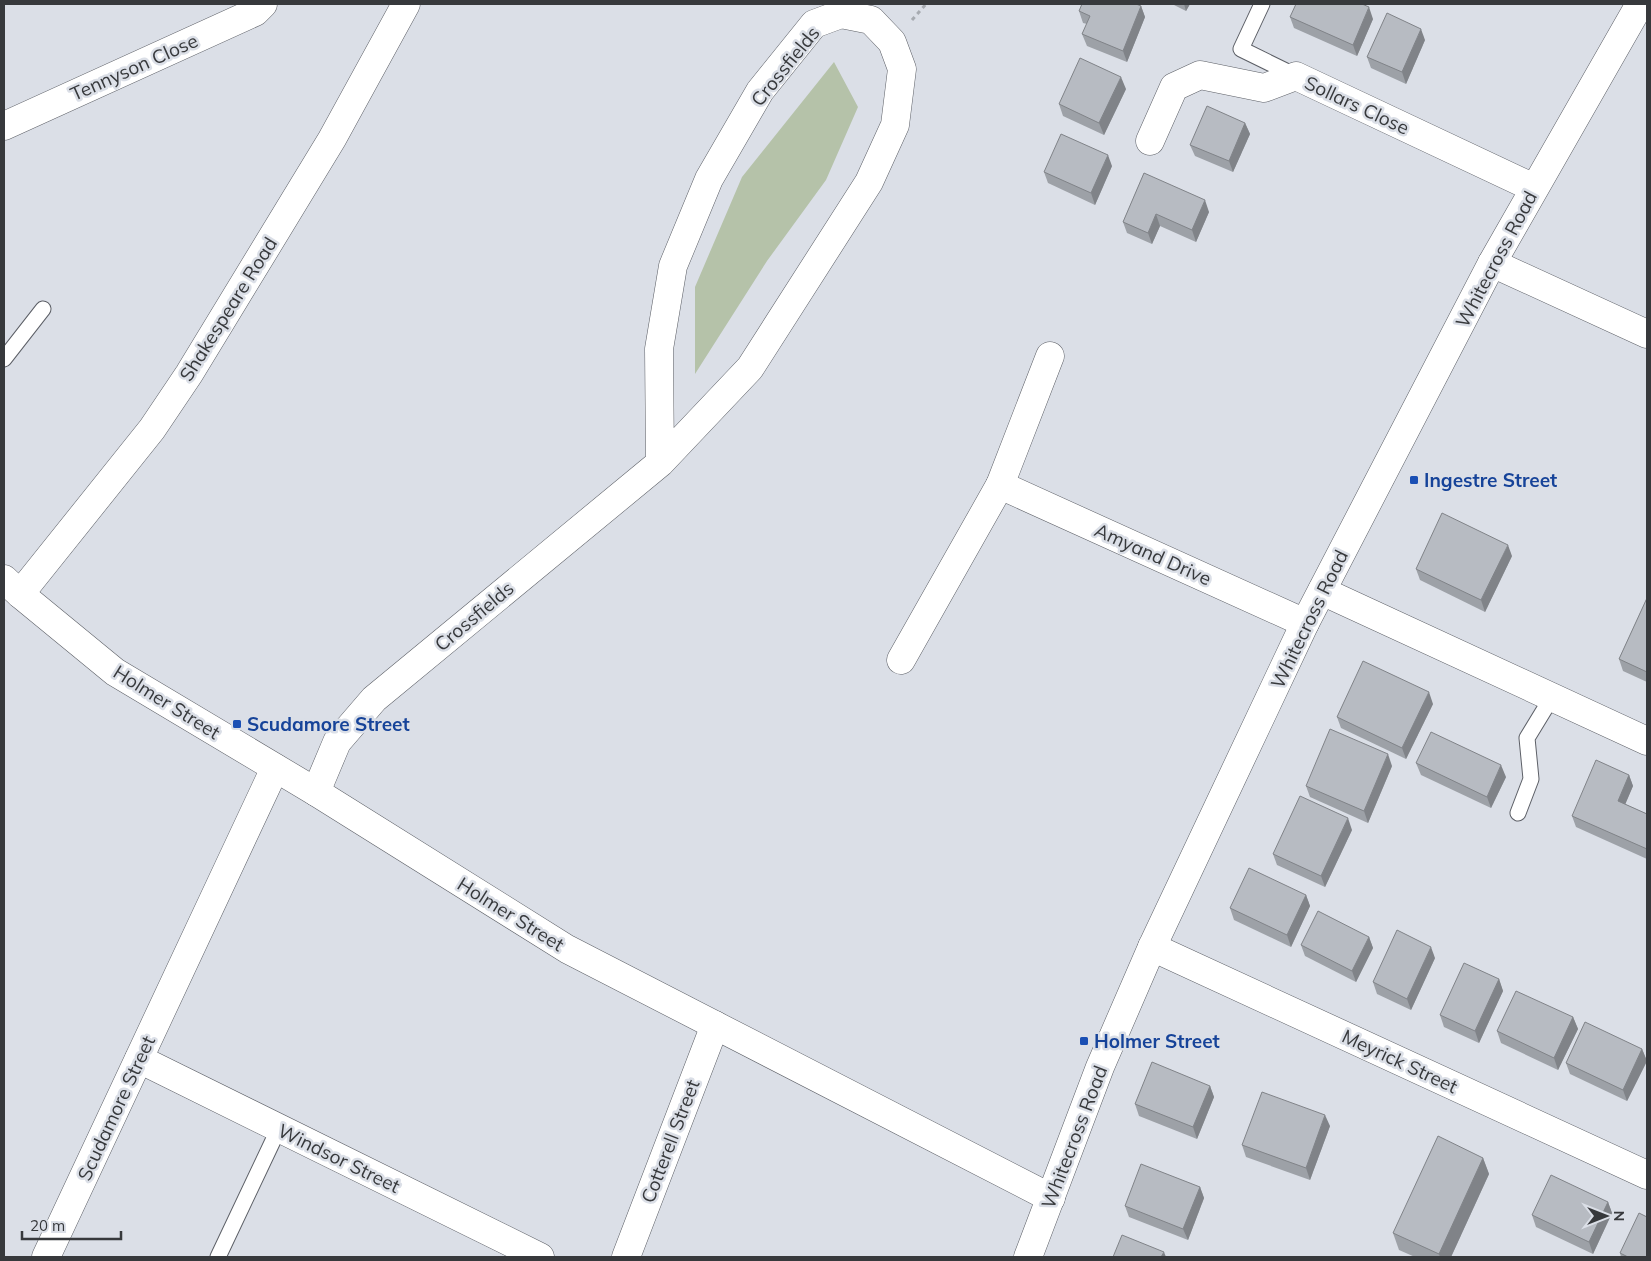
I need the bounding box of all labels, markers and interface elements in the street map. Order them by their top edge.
street label: Crossfields [745,21,825,111]
street label: Tennyson Close [67,28,201,106]
street label: Sollars Close [1301,70,1413,140]
street label: Whitecross Road [1450,187,1542,331]
street label: Shakespeare Road [174,232,282,386]
place label: Ingestre Street [1424,468,1557,492]
marker: Ingestre Street [1408,474,1420,486]
street label: Amyand Drive [1091,518,1215,590]
street label: Whitecross Road [1265,546,1353,692]
street label: Crossfields [429,576,519,656]
street label: Holmer Street [109,660,225,745]
place label: Scudamore Street [247,712,410,736]
marker: Scudamore Street [231,718,243,730]
street label: Holmer Street [453,872,569,957]
street label: Meyrick Street [1338,1024,1462,1098]
place label: Holmer Street [1094,1029,1220,1053]
street label: Scudamore Street [72,1031,160,1184]
marker: Holmer Street [1078,1035,1090,1047]
street label: Whitecross Road [1036,1062,1112,1212]
street label: Cotterell Street [635,1076,705,1206]
street label: Windsor Street [274,1118,404,1198]
north arrow [1581,1191,1631,1241]
scale bar [22,1208,121,1240]
text: N [1610,1211,1628,1221]
text: 20 m [30,1216,65,1235]

